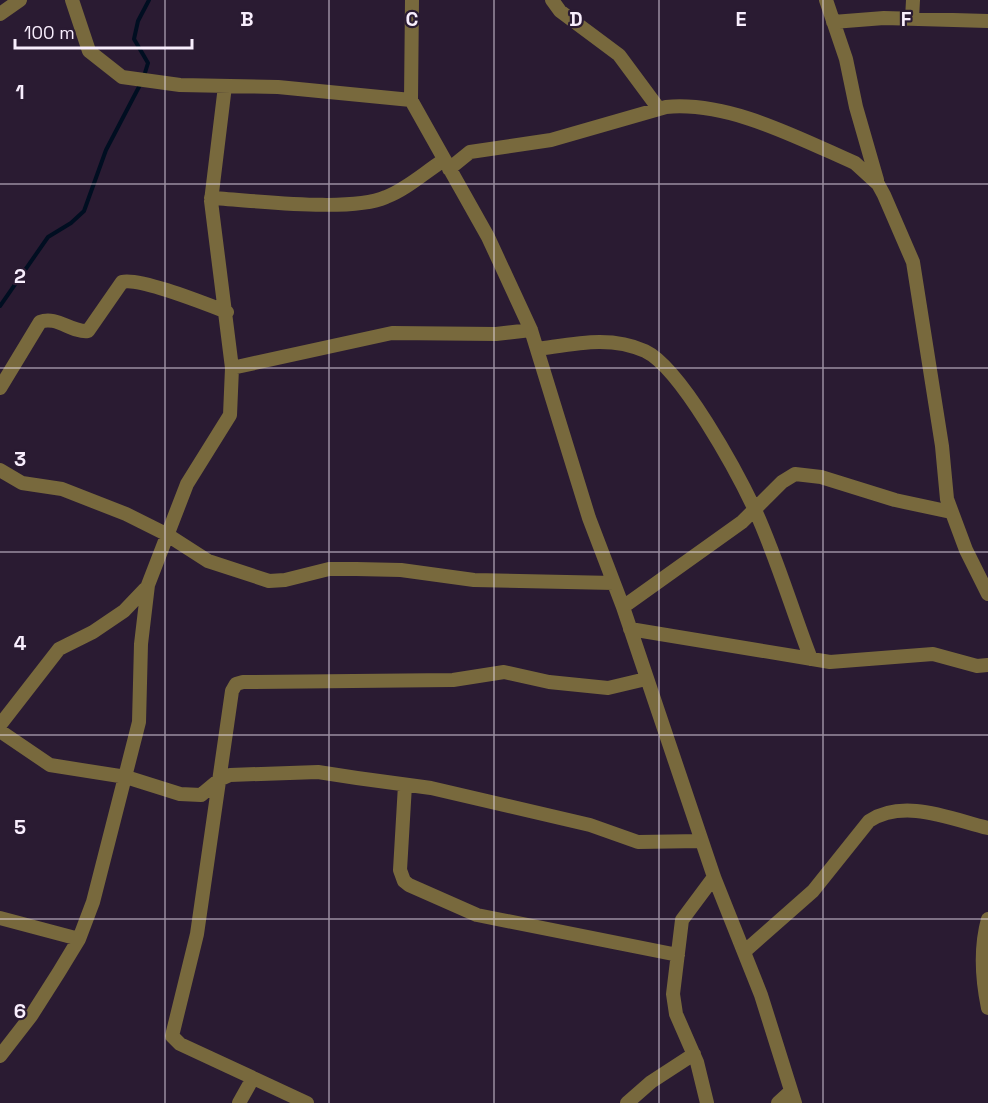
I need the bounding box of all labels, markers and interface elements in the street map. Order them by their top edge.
text: B [240,6,254,32]
text: C [406,6,419,32]
text: D [569,6,583,32]
text: E [735,6,747,32]
text: F [901,6,912,32]
scale bar [15,12,192,50]
text: 100 m [24,21,75,44]
text: 1 [15,79,25,105]
text: 2 [14,263,26,289]
text: 3 [14,446,26,472]
text: 4 [14,630,27,656]
text: 5 [14,814,26,840]
text: 6 [14,998,26,1024]

